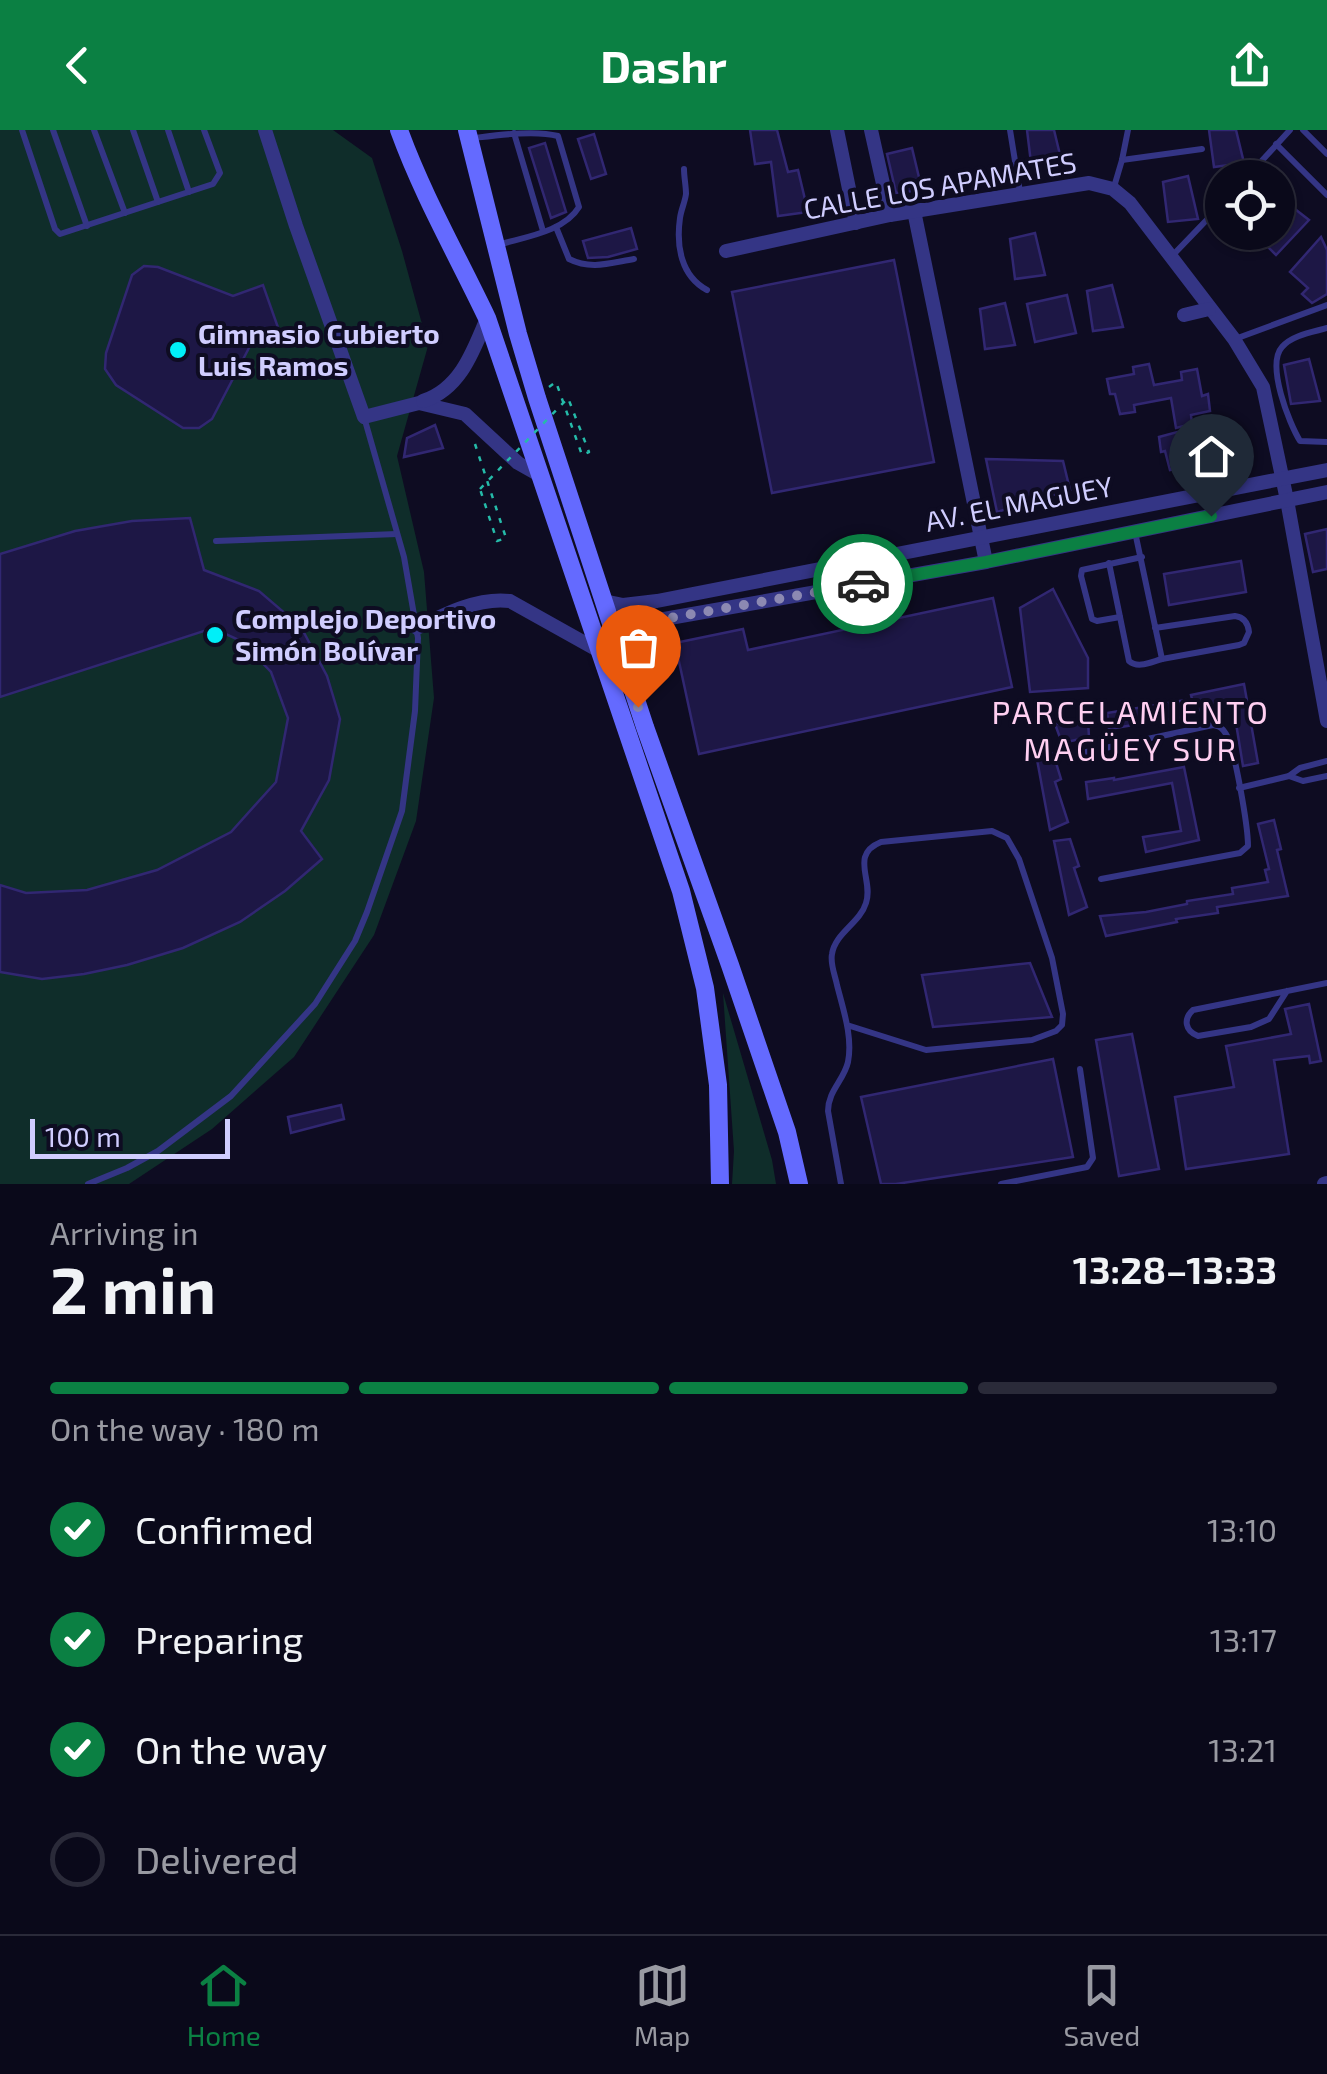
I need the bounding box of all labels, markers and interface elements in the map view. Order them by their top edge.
icon: back [50,38,105,93]
text: Dashr [600,38,727,92]
icon: share [1222,38,1277,93]
street label: CALLE LOS APAMATES [801,144,1079,226]
map controls [1205,160,1295,250]
button: locate [1205,160,1295,250]
place label: Gimnasio Cubierto Luis Ramos [198,316,440,382]
marker: Gimnasio Cubierto Luis Ramos [167,339,189,361]
pin [1169,414,1254,517]
icon: home [1184,429,1239,484]
street label: AV. EL MAGUEY [922,468,1115,538]
courier [813,534,913,634]
icon: car [836,557,891,612]
place label: Complejo Deportivo Simón Bolívar [235,601,496,667]
pin [596,605,681,708]
icon: bag [611,620,666,675]
marker: Complejo Deportivo Simón Bolívar [204,624,226,646]
district label: PARCELAMIENTO MAGÜEY SUR [992,692,1270,767]
scale bar [30,1114,230,1158]
text: 100 m [45,1119,121,1153]
text: Arriving in [50,1213,199,1251]
text: 13:28–13:33 [1073,1246,1277,1292]
text: 2 min [50,1249,216,1327]
text: On the way · 180 m [50,1409,320,1447]
icon: check [50,1502,105,1557]
text: Confirmed [135,1506,314,1552]
text: 13:10 [1207,1510,1277,1548]
icon: check [50,1612,105,1667]
text: Preparing [135,1616,303,1662]
text: 13:17 [1210,1620,1277,1658]
icon: check [50,1722,105,1777]
text: On the way [135,1726,327,1772]
text: 13:21 [1208,1730,1277,1768]
text: Delivered [135,1836,299,1882]
tab: Home [187,1958,261,2052]
tab: Map [634,1958,690,2052]
tab: Saved [1064,1958,1140,2052]

